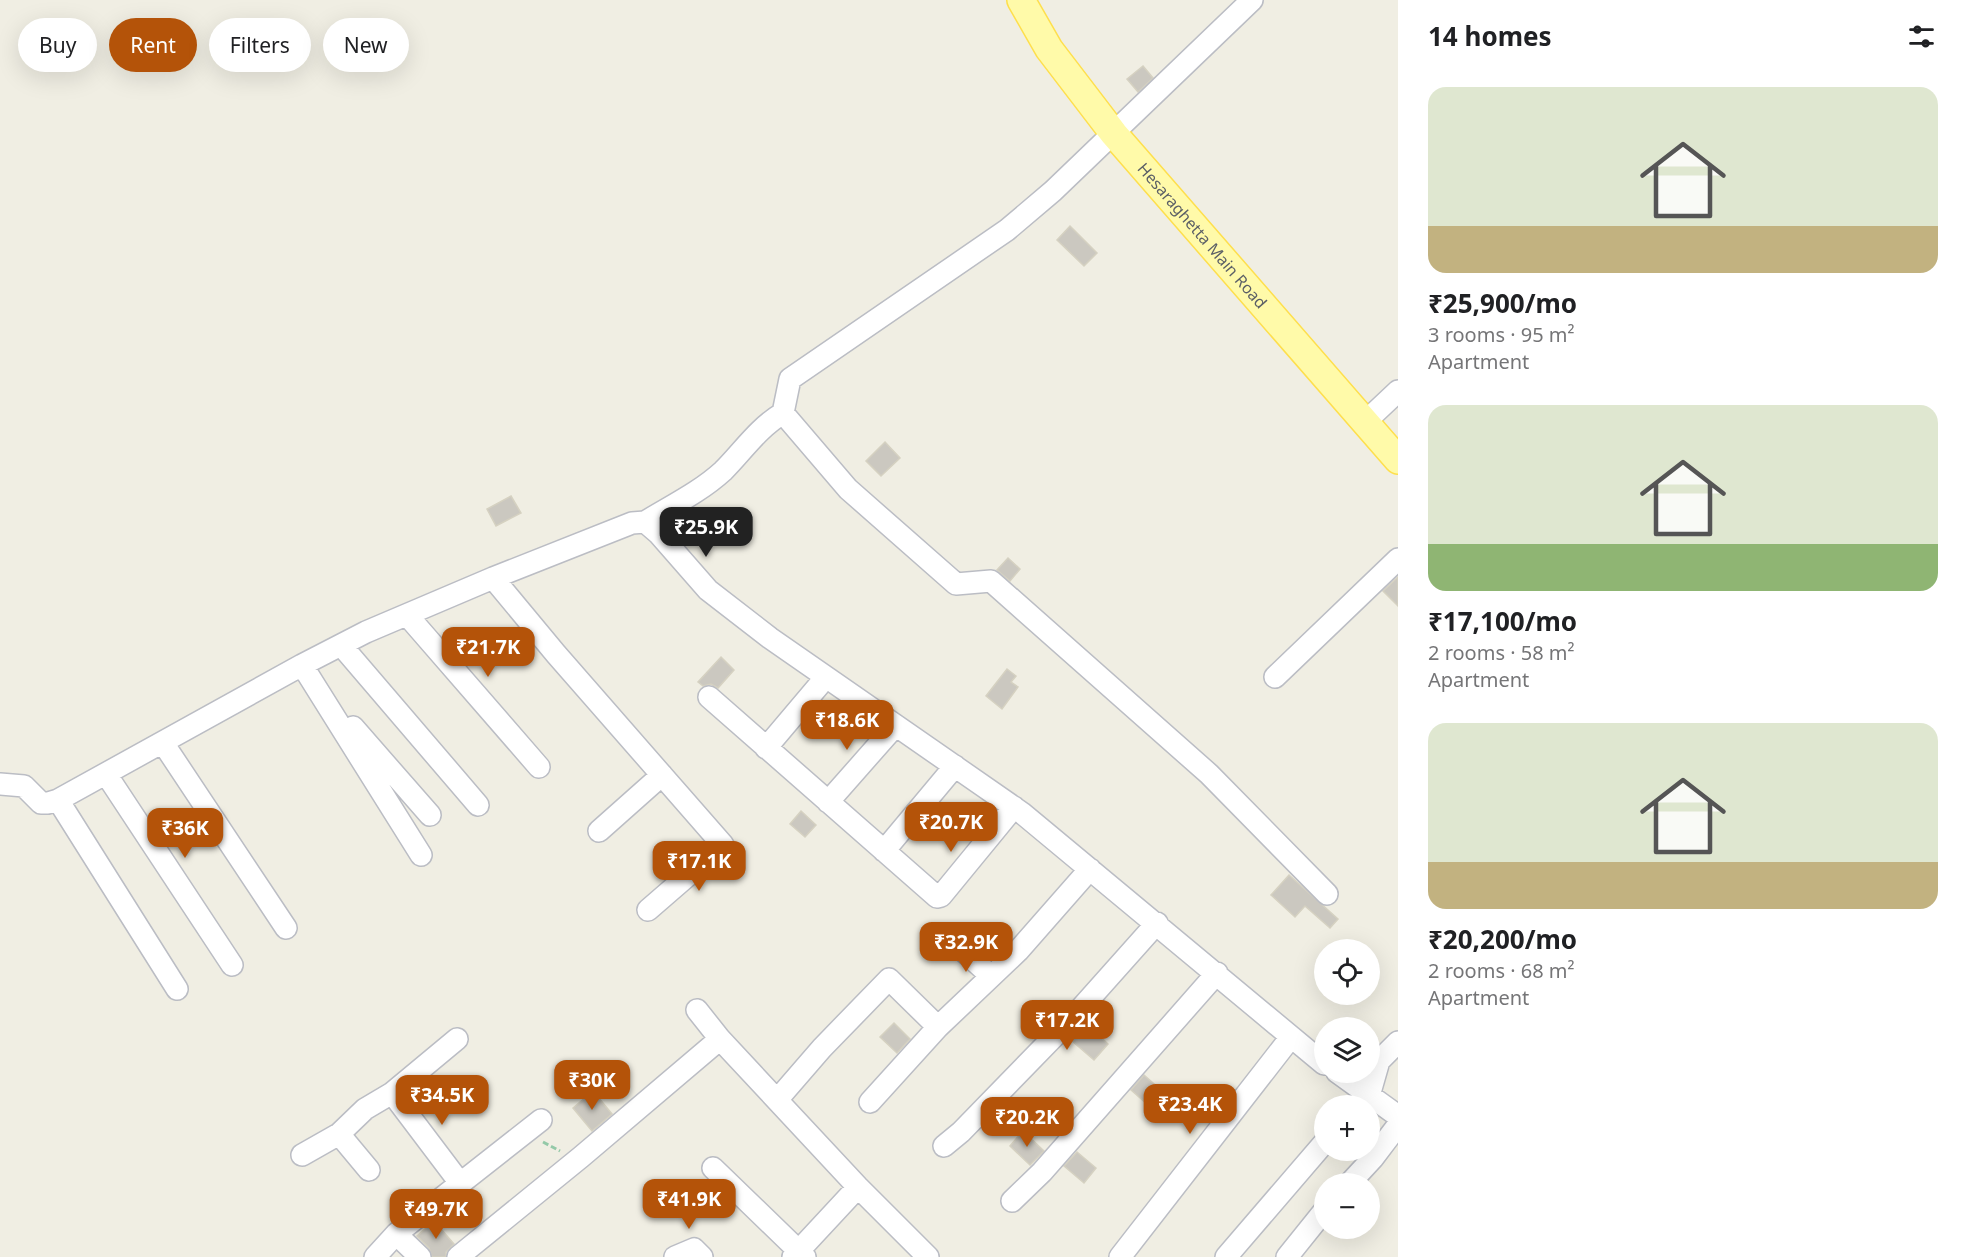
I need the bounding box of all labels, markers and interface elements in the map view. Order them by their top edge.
chip: Buy [18,18,97,72]
chip: Rent [109,18,197,72]
chip: Filters [209,18,311,72]
chip: New [323,18,409,72]
text: 14 homes [1428,18,1552,54]
icon: filters [1905,20,1938,53]
icon: home [1629,126,1737,234]
street label: Hesaraghetta Main Road [1133,158,1272,313]
text: ₹25,900/mo [1428,285,1577,321]
text: 3 rooms · 95 m² [1428,321,1575,348]
text: Apartment [1428,348,1529,375]
icon: home [1629,444,1737,552]
pin: ₹25.9K [657,507,755,558]
text: ₹25.9K [674,513,738,540]
text: ₹17,100/mo [1428,603,1577,639]
pin: ₹21.7K [439,627,537,678]
text: ₹21.7K [456,633,520,660]
text: 2 rooms · 58 m² [1428,639,1575,666]
text: Apartment [1428,666,1529,693]
pin: ₹18.6K [798,700,896,751]
text: ₹18.6K [815,706,879,733]
icon: home [1629,762,1737,870]
pin: ₹20.7K [902,802,1000,853]
pin: ₹36K [149,808,221,859]
text: ₹20.7K [919,808,983,835]
text: ₹36K [161,814,209,841]
pin: ₹17.1K [650,841,748,892]
text: ₹17.1K [667,847,731,874]
text: ₹20,200/mo [1428,921,1577,957]
pin: ₹32.9K [917,922,1015,973]
text: ₹32.9K [934,928,998,955]
map controls [1314,939,1380,1239]
button: locate [1314,939,1380,1005]
text: 2 rooms · 68 m² [1428,957,1575,984]
text: Apartment [1428,984,1529,1011]
pin: ₹17.2K [1018,1000,1116,1051]
text: ₹17.2K [1035,1006,1099,1033]
button: layers [1314,1017,1380,1083]
pin: ₹30K [556,1060,628,1111]
text: ₹30K [568,1066,616,1093]
pin: ₹34.5K [393,1075,491,1126]
text: ₹34.5K [410,1081,474,1108]
pin: ₹23.4K [1141,1084,1239,1135]
text: ₹23.4K [1158,1090,1222,1117]
button: + [1314,1095,1380,1161]
pin: ₹20.2K [978,1097,1076,1148]
text: ₹20.2K [995,1103,1059,1130]
button: − [1314,1173,1380,1239]
pin: ₹41.9K [640,1179,738,1230]
text: ₹41.9K [657,1185,721,1212]
pin: ₹49.7K [387,1189,485,1240]
text: ₹49.7K [404,1195,468,1222]

